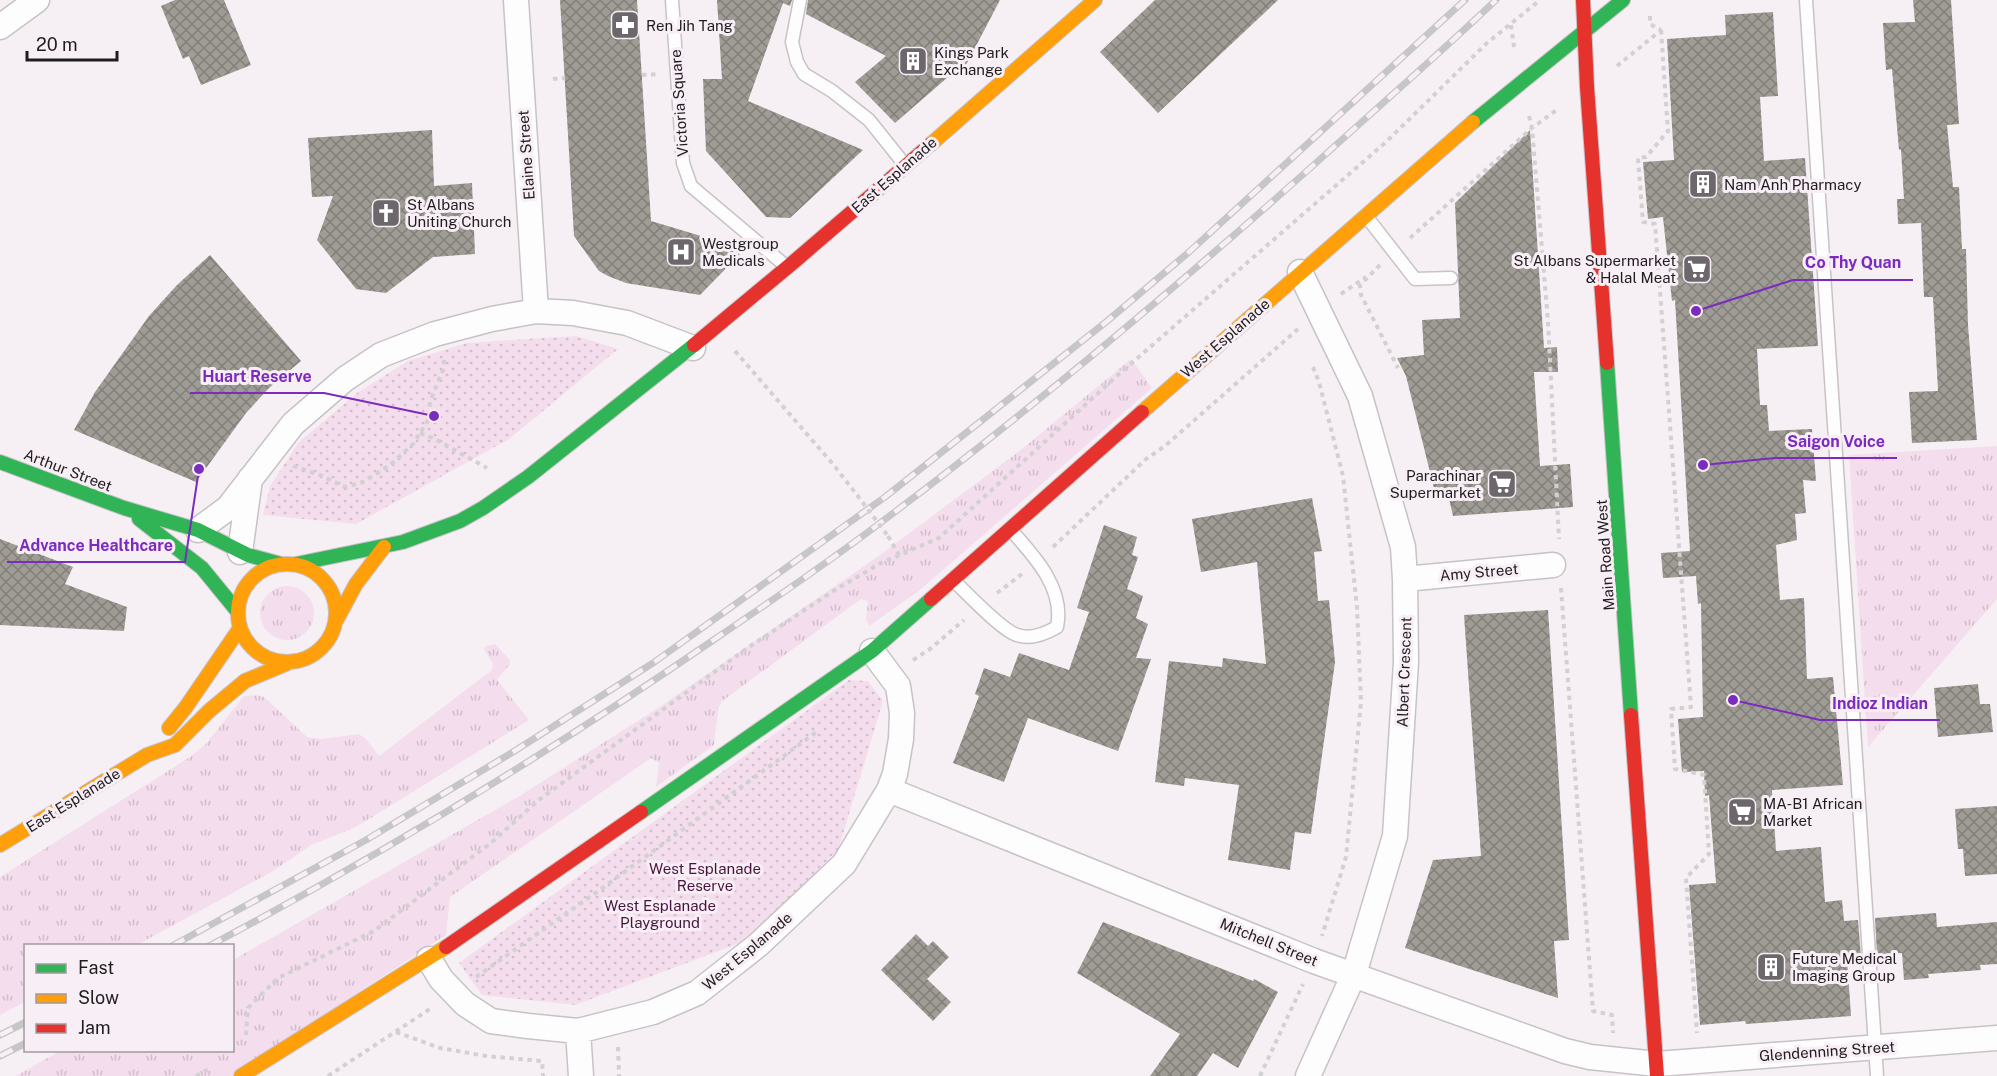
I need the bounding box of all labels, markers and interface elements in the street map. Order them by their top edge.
pharmacy icon: Ren Jih Tang [609,9,641,41]
place label: Ren Jih Tang [646,17,733,34]
scale bar [27,24,117,62]
text: 20 m [36,34,78,55]
place label: Kings Park Exchange [934,44,1009,78]
building icon: Kings Park Exchange [897,45,929,77]
street label: Victoria Square [667,49,691,157]
street label: Elaine Street [514,109,538,201]
street label: East Esplanade [848,133,940,217]
building icon: Nam Anh Pharmacy [1687,168,1719,200]
place label: Nam Anh Pharmacy [1724,176,1861,193]
place label: St Albans Uniting Church [407,196,511,230]
church icon: St Albans Uniting Church [370,197,402,229]
place label: Westgroup Medicals [702,235,779,269]
hospital icon: Westgroup Medicals [665,236,697,268]
callout: Co Thy Quan [1793,246,1913,280]
place label: St Albans Supermarket & Halal Meat [1513,252,1676,286]
supermarket icon: St Albans Supermarket & Halal Meat [1681,253,1713,285]
text: Co Thy Quan [1805,253,1901,272]
street label: West Esplanade [1177,295,1273,381]
callout: Huart Reserve [190,359,324,393]
text: Huart Reserve [202,367,312,386]
callout: Saigon Voice [1775,424,1897,458]
text: Saigon Voice [1787,432,1885,451]
street label: Arthur Street [22,445,115,495]
place label: Parachinar Supermarket [1390,467,1481,501]
supermarket icon: Parachinar Supermarket [1486,468,1518,500]
street label: Main Road West [1593,498,1617,611]
callout: Advance Healthcare [7,528,185,562]
text: Advance Healthcare [19,536,173,555]
street label: Amy Street [1439,560,1519,584]
street label: Albert Crescent [1394,616,1414,728]
callout: Indioz Indian [1820,686,1940,720]
text: Indioz Indian [1832,694,1928,713]
street label: East Esplanade [23,764,123,836]
place label: MA-B1 African Market [1763,795,1862,829]
supermarket icon: MA-B1 African Market [1726,796,1758,828]
park label: West Esplanade Reserve [649,860,761,894]
park label: West Esplanade Playground [604,897,716,931]
street label: West Esplanade [699,909,795,993]
street label: Mitchell Street [1218,915,1321,969]
legend [24,944,234,1052]
place label: Future Medical Imaging Group [1792,950,1897,984]
building icon: Future Medical Imaging Group [1755,951,1787,983]
text: Fast [78,957,114,978]
text: Slow [78,987,119,1008]
text: Jam [78,1017,111,1038]
street label: Glendenning Street [1758,1038,1896,1064]

